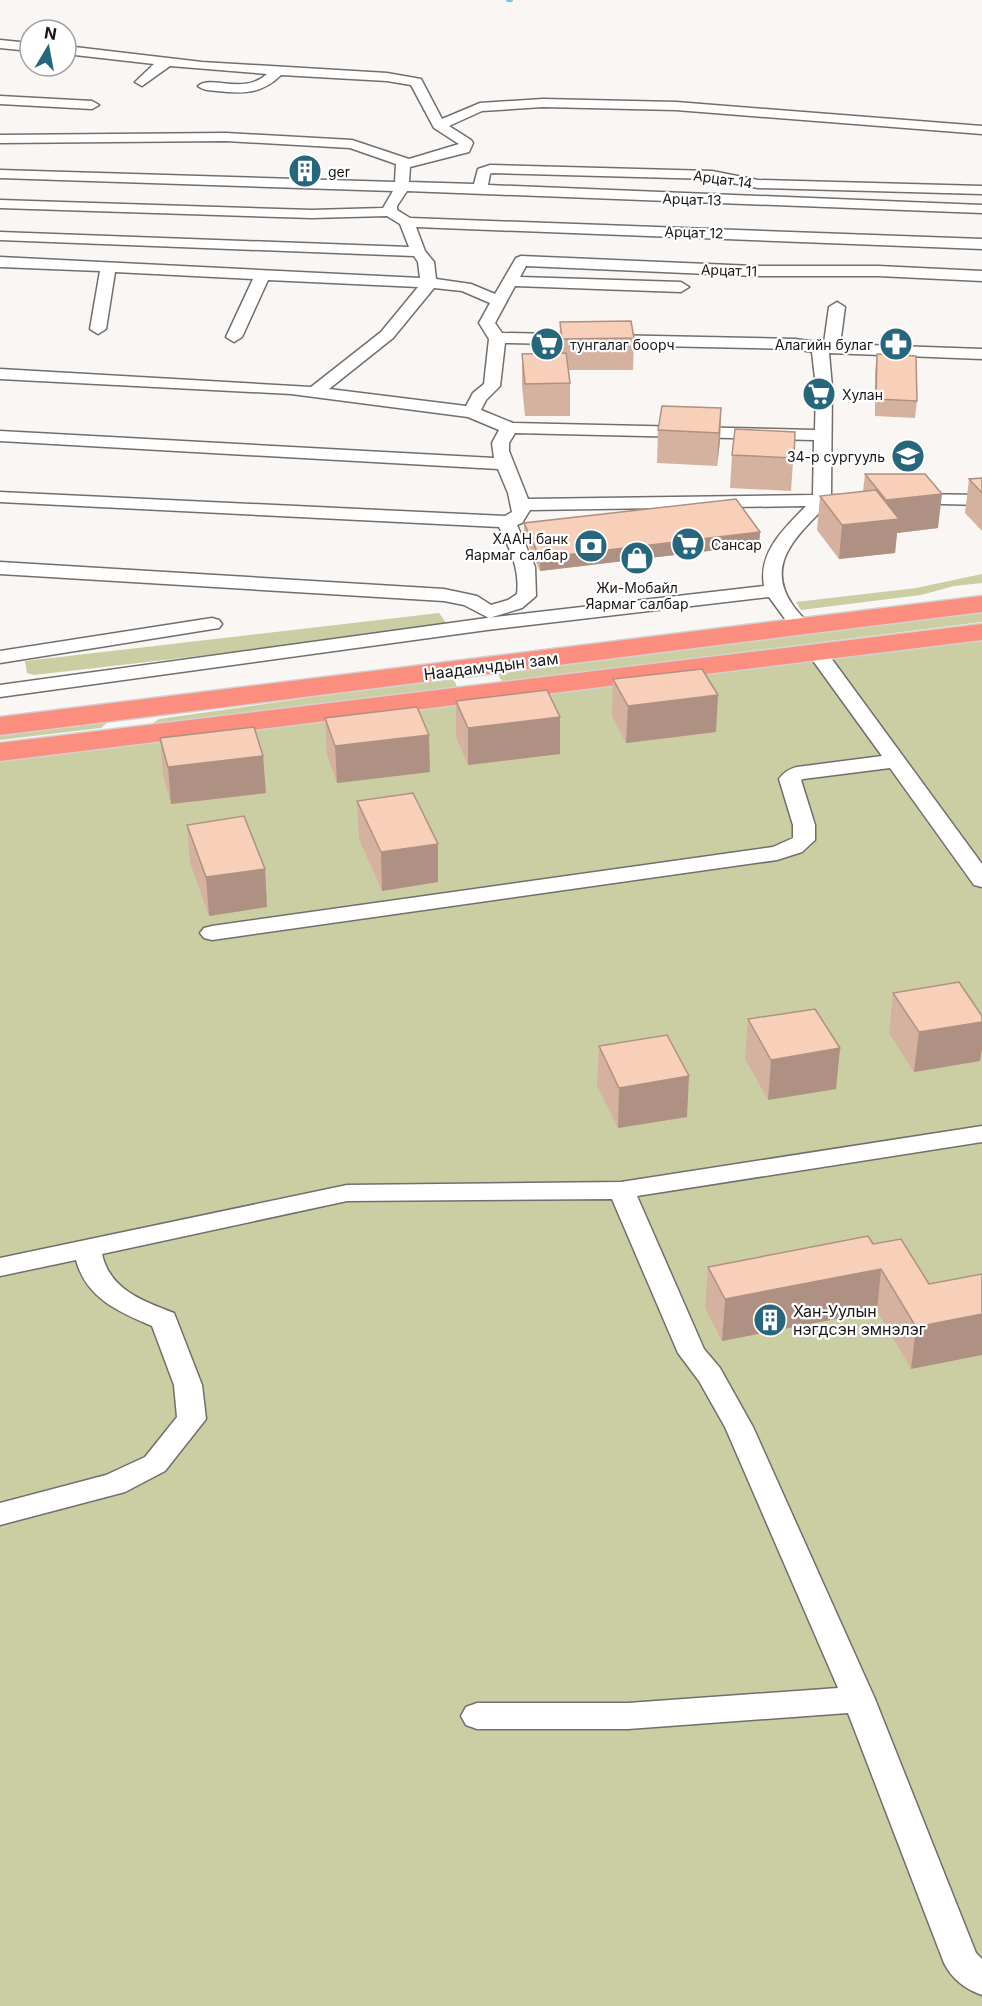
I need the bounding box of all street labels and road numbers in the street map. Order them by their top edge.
street label: Арцат 14 [692,166,754,192]
street label: Арцат 13 [662,189,722,209]
street label: Арцат 12 [664,222,724,242]
street label: Арцат 11 [701,261,757,279]
street label: Наадамчдын зам [423,648,559,684]

